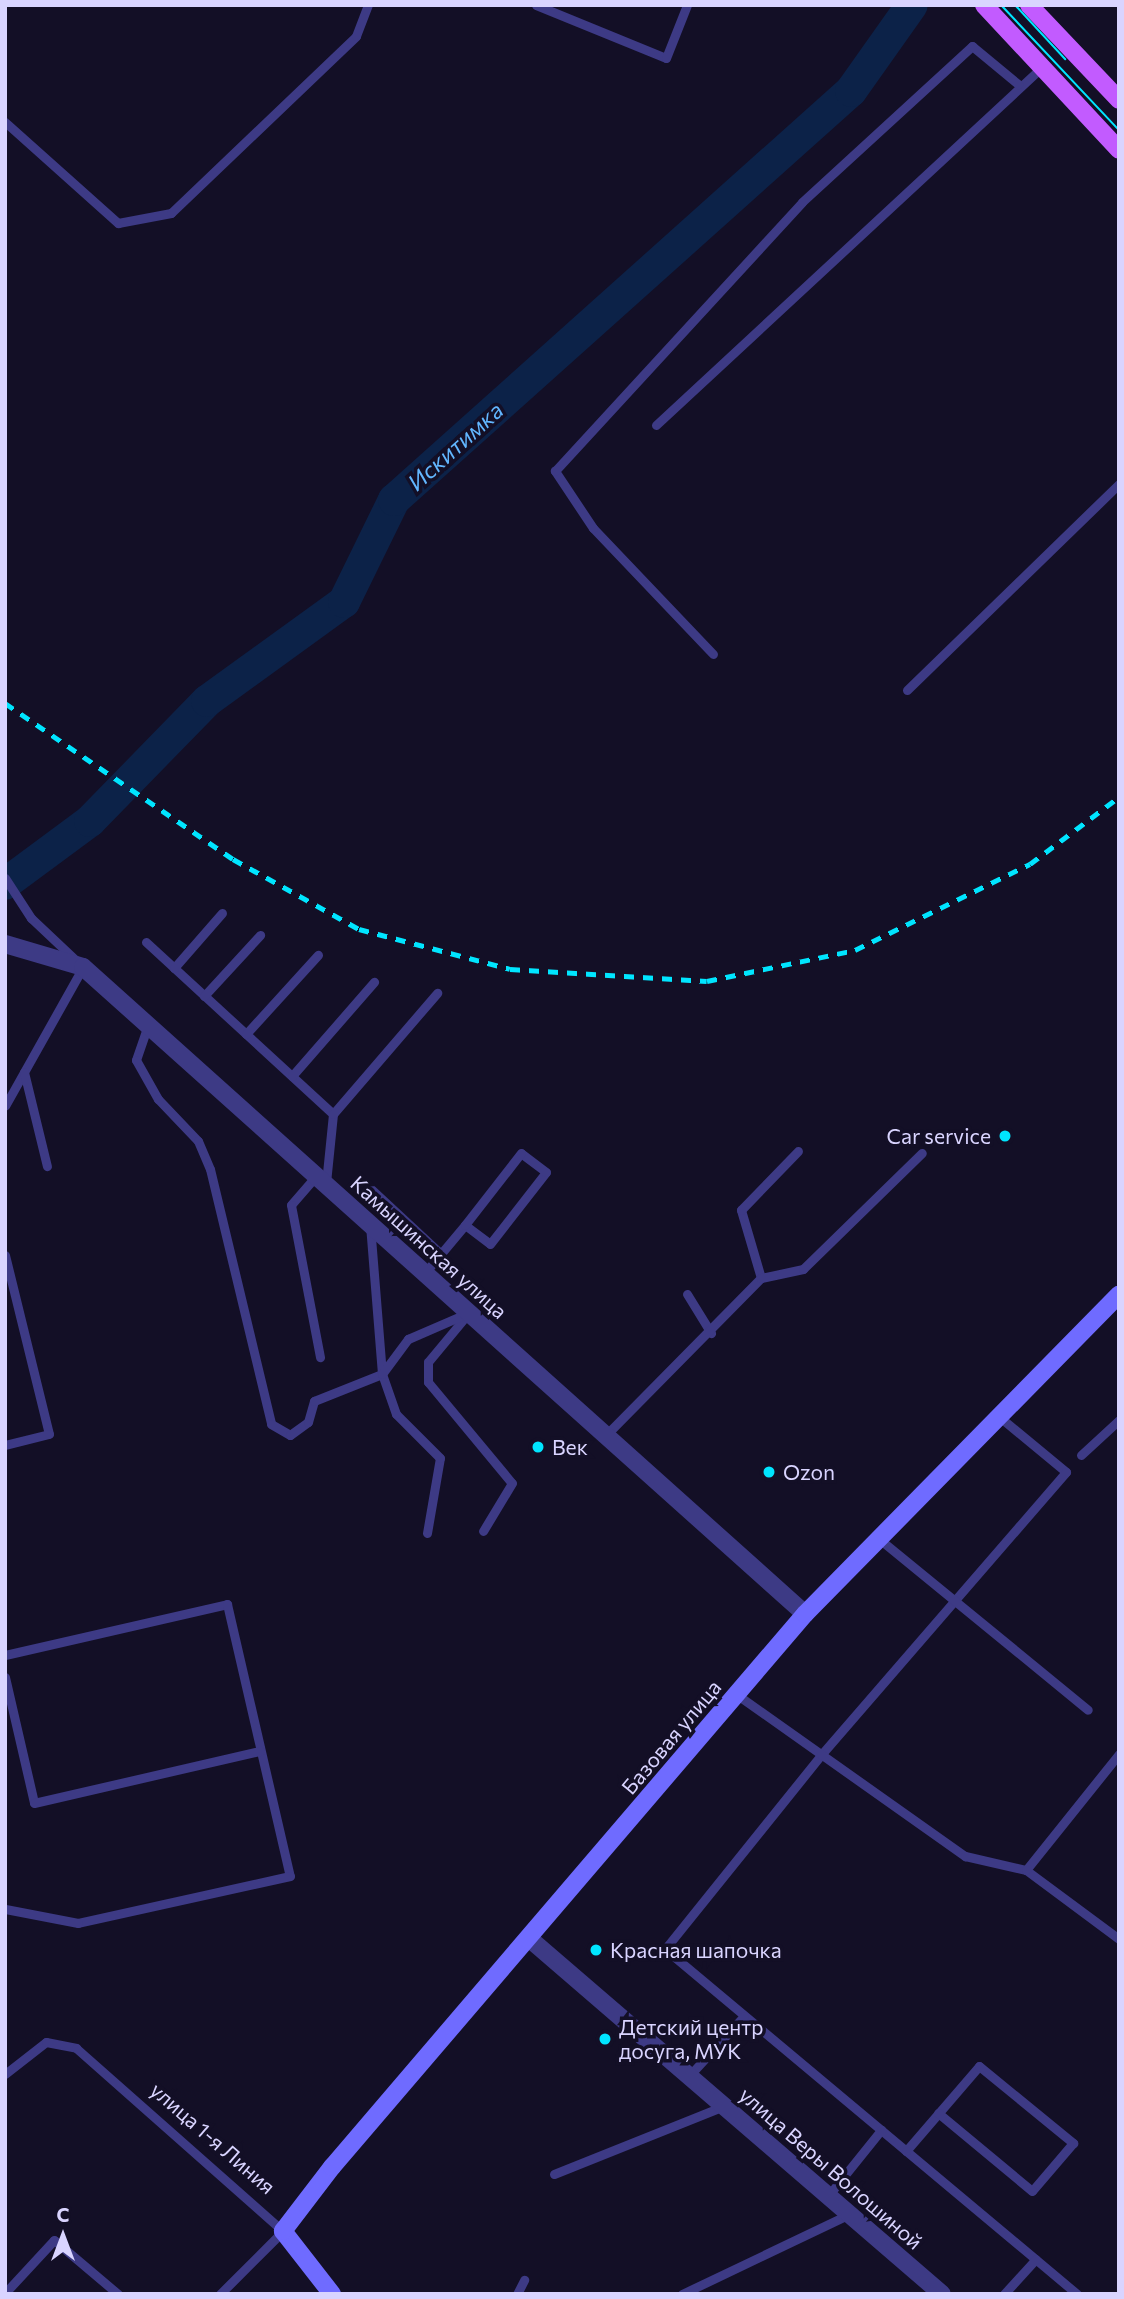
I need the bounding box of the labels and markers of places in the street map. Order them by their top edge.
place label: Car service [887,1123,991,1149]
marker: Car service [997,1128,1013,1144]
place label: Век [552,1434,588,1460]
marker: Век [530,1439,546,1455]
place label: Ozon [783,1459,835,1485]
marker: Ozon [761,1464,777,1480]
place label: Красная шапочка [610,1937,782,1963]
marker: Красная шапочка [588,1942,604,1958]
place label: Детский центр досуга, МУК [619,2014,763,2064]
marker: Детский центр досуга, МУК [597,2031,613,2047]

